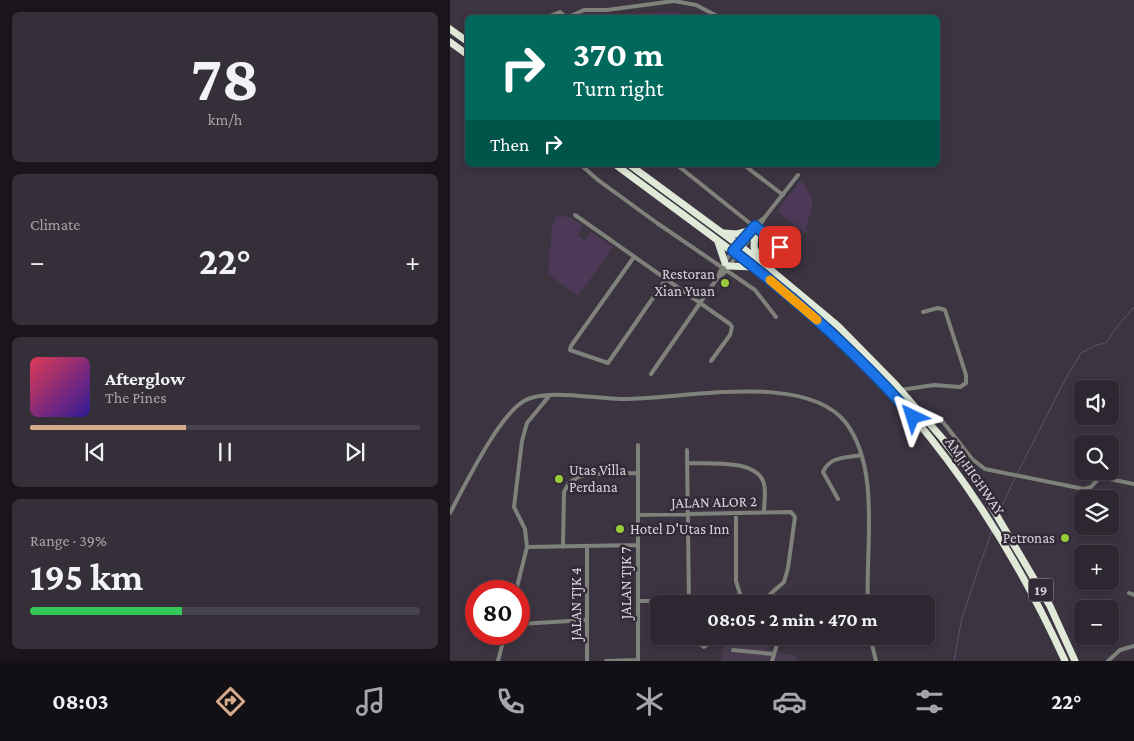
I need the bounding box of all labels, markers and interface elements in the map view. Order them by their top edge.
icon: right [490,35,555,100]
text: 370 m [573,35,664,74]
text: 78 [191,42,259,114]
text: Turn right [573,76,664,101]
text: km/h [208,111,242,128]
icon: right [539,130,567,158]
text: Then [490,134,529,155]
text: Climate [30,216,80,233]
pin [759,226,801,268]
icon: arrive [766,233,794,261]
text: 22° [199,240,251,282]
text: − [30,246,45,277]
text: + [405,246,420,277]
place label: Restoran Xian Yuan [655,266,715,299]
marker: Restoran Xian Yuan [719,277,731,289]
text: Afterglow [105,368,185,389]
map controls [1074,380,1119,645]
button: sound [1074,380,1119,425]
text: The Pines [105,389,166,406]
position arrow [886,390,938,442]
street label: AMJ HIGHWAY [941,434,1008,519]
button: search [1074,435,1119,480]
icon: previous [81,438,109,466]
icon: pause [211,438,239,466]
icon: next [341,438,369,466]
place label: Utas Villa Perdana [569,462,626,495]
marker: Utas Villa Perdana [553,473,565,485]
button: layers [1074,490,1119,535]
street label: JALAN ALOR 2 [669,493,757,512]
place label: Hotel D'Utas Inn [630,521,730,537]
marker: Hotel D'Utas Inn [614,523,626,535]
place label: Petronas [1003,530,1055,546]
text: Range · 39% [30,532,107,549]
marker: Petronas [1059,532,1071,544]
button: + [1074,545,1119,590]
street label: JALAN TJK 7 [618,547,635,621]
text: 195 km [30,556,143,598]
street label: JALAN TJK 4 [568,567,585,643]
road number: 19 [1028,578,1054,602]
speed limit sign: 80 [465,580,530,645]
button: − [1074,600,1119,645]
text: 08:05 · 2 min · 470 m [707,609,878,630]
icon: directions [213,684,248,719]
icon: music [353,684,388,719]
icon: phone [493,684,528,719]
icon: climate [632,684,667,719]
icon: car [772,684,807,719]
icon: filters [912,684,947,719]
text: 08:03 [52,689,108,714]
text: 22° [1051,689,1082,714]

